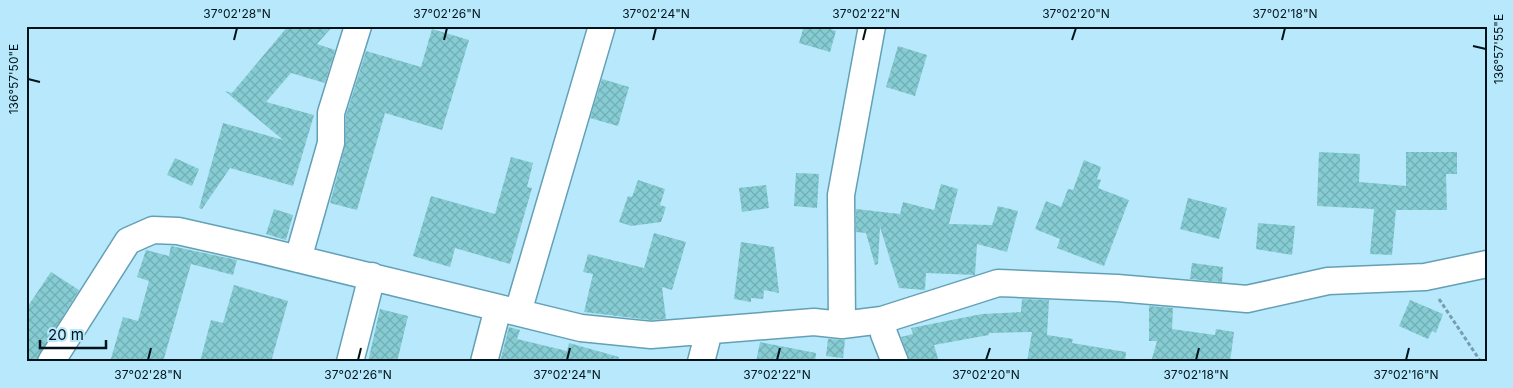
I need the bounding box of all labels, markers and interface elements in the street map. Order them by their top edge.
text: 37°02'28"N [203,6,271,21]
text: 37°02'26"N [413,6,481,21]
text: 37°02'24"N [622,6,690,21]
text: 37°02'22"N [832,6,900,21]
text: 37°02'20"N [1042,6,1110,21]
text: 37°02'18"N [1252,6,1318,21]
text: 136°57'55"E [1491,14,1506,84]
text: 136°57'50"E [6,44,21,114]
scale bar [40,318,106,350]
text: 20 m [48,325,84,344]
text: 37°02'28"N [114,367,182,382]
text: 37°02'26"N [324,367,392,382]
text: 37°02'24"N [533,367,601,382]
text: 37°02'22"N [743,367,811,382]
text: 37°02'20"N [952,367,1020,382]
text: 37°02'18"N [1163,367,1229,382]
text: 37°02'16"N [1373,367,1439,382]

